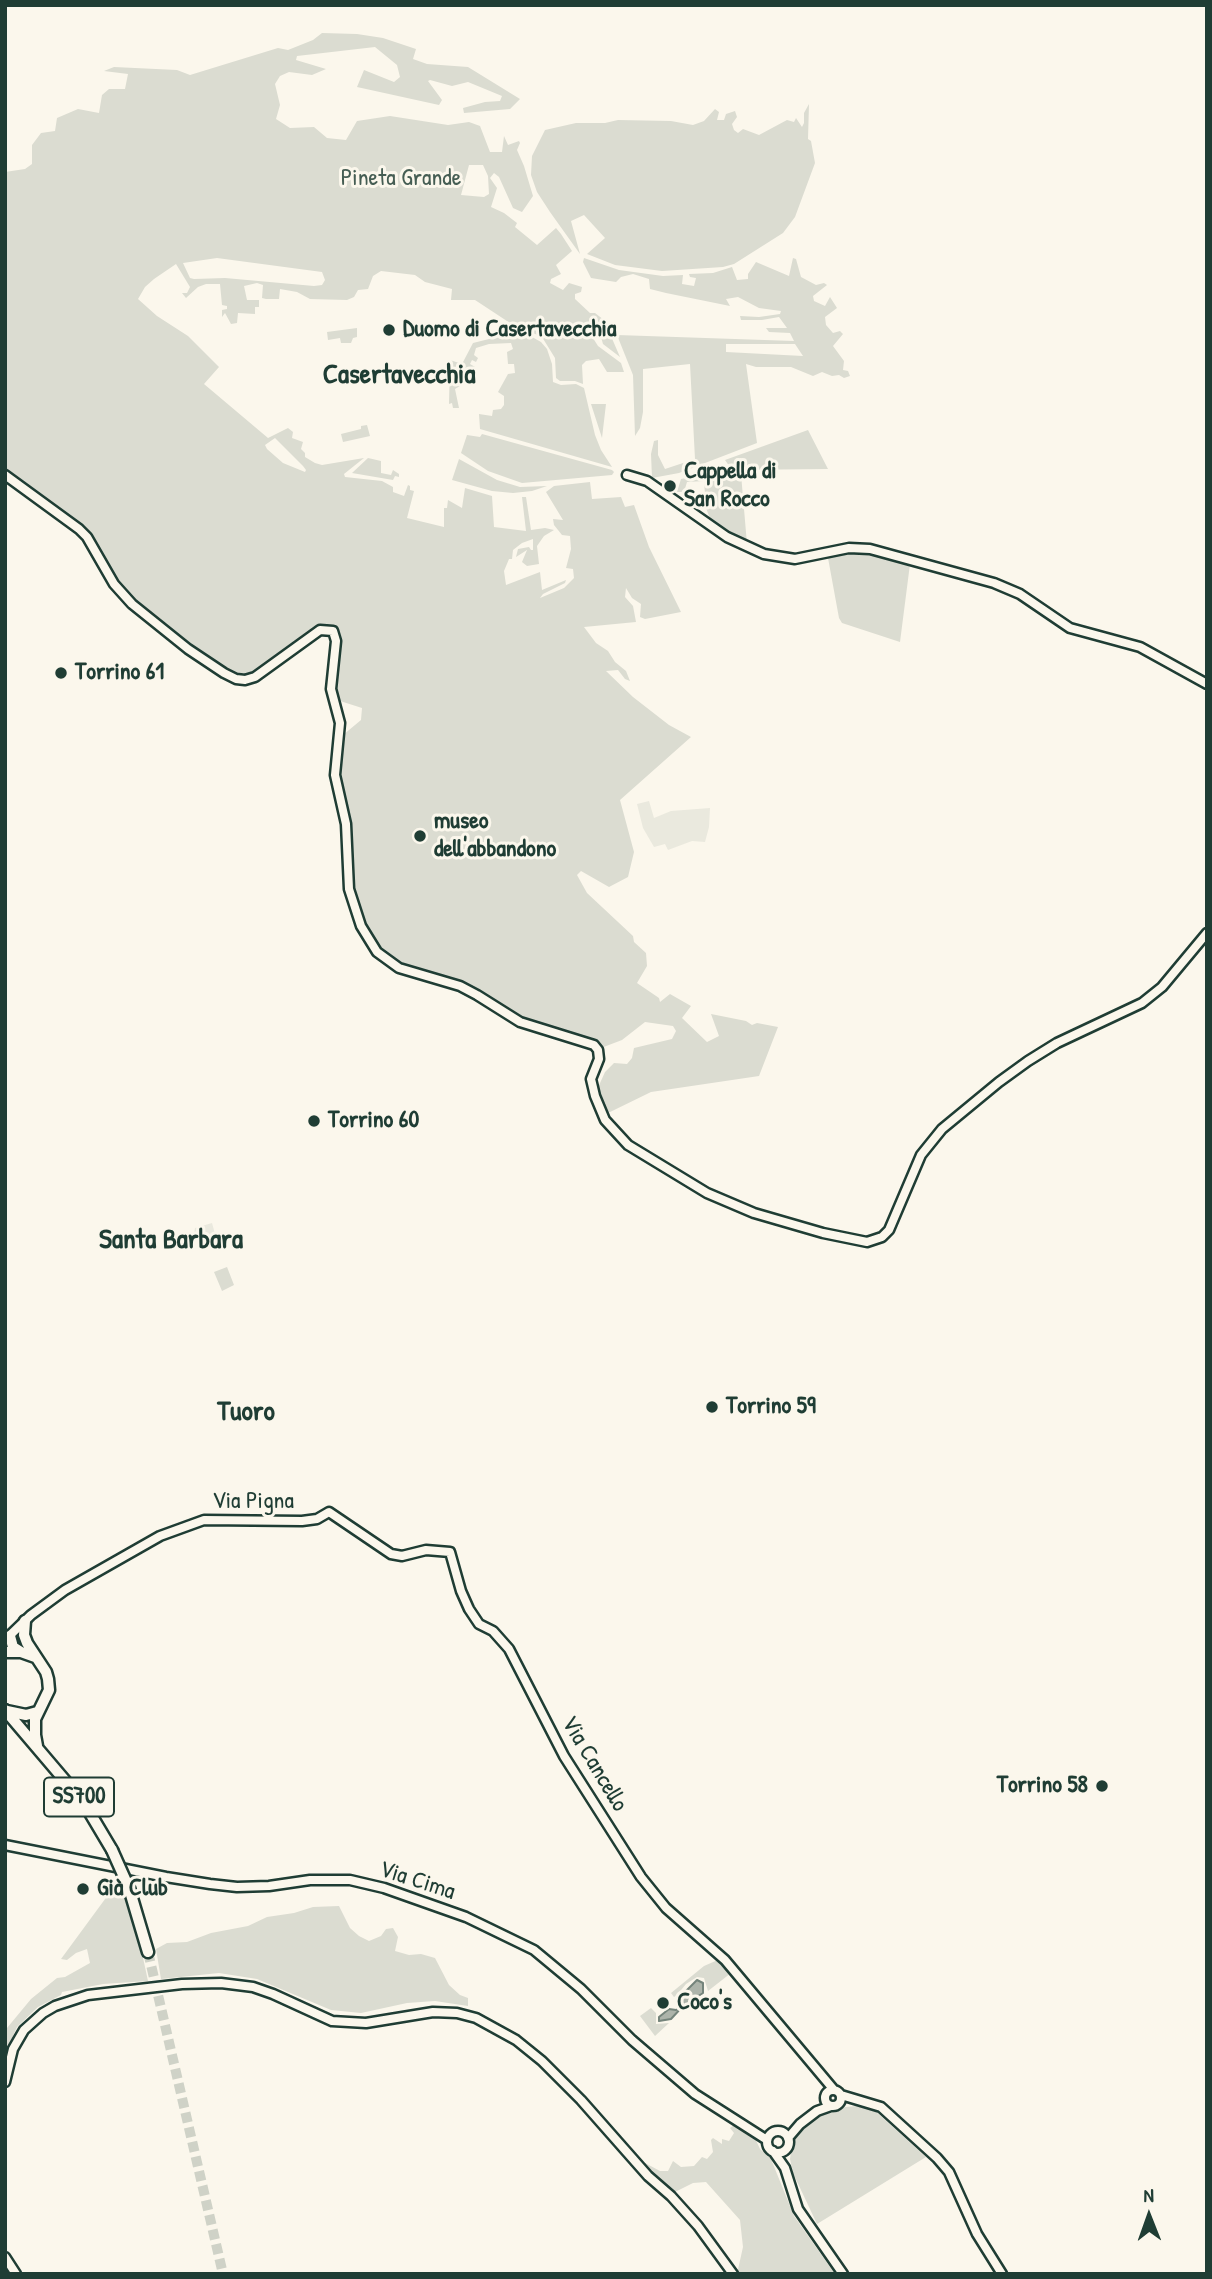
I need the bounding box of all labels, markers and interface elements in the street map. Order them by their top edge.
park label: Pineta Grande [341,165,461,193]
place label: Duomo di Casertavecchia [403,316,616,344]
marker: Duomo di Casertavecchia [381,322,397,338]
district label: Casertavecchia [323,359,475,393]
place label: Cappella di San Rocco [684,458,777,514]
marker: Cappella di San Rocco [662,478,678,494]
place label: Torrino 61 [75,659,164,687]
marker: Torrino 61 [53,665,69,681]
place label: museo dell'abbandono [434,808,556,864]
marker: museo dell'abbandono [412,828,428,844]
place label: Torrino 60 [328,1107,419,1135]
marker: Torrino 60 [306,1113,322,1129]
district label: Santa Barbara [99,1224,243,1258]
place label: Torrino 59 [726,1393,816,1421]
district label: Tuoro [217,1396,275,1430]
marker: Torrino 59 [704,1399,720,1415]
street label: Via Pigna [212,1488,294,1516]
street label: Via Cancello [554,1711,634,1817]
place label: Torrino 58 [997,1772,1088,1800]
road number: SS700 [44,1778,114,1816]
marker: Torrino 58 [1094,1778,1110,1794]
street label: Via Cima [375,1855,459,1907]
place label: Già Club [97,1875,168,1903]
marker: Già Club [75,1881,91,1897]
place label: Coco's [677,1989,732,2017]
marker: Coco's [655,1995,671,2011]
north arrow [1114,2181,1184,2251]
text: N [1143,2182,1154,2208]

